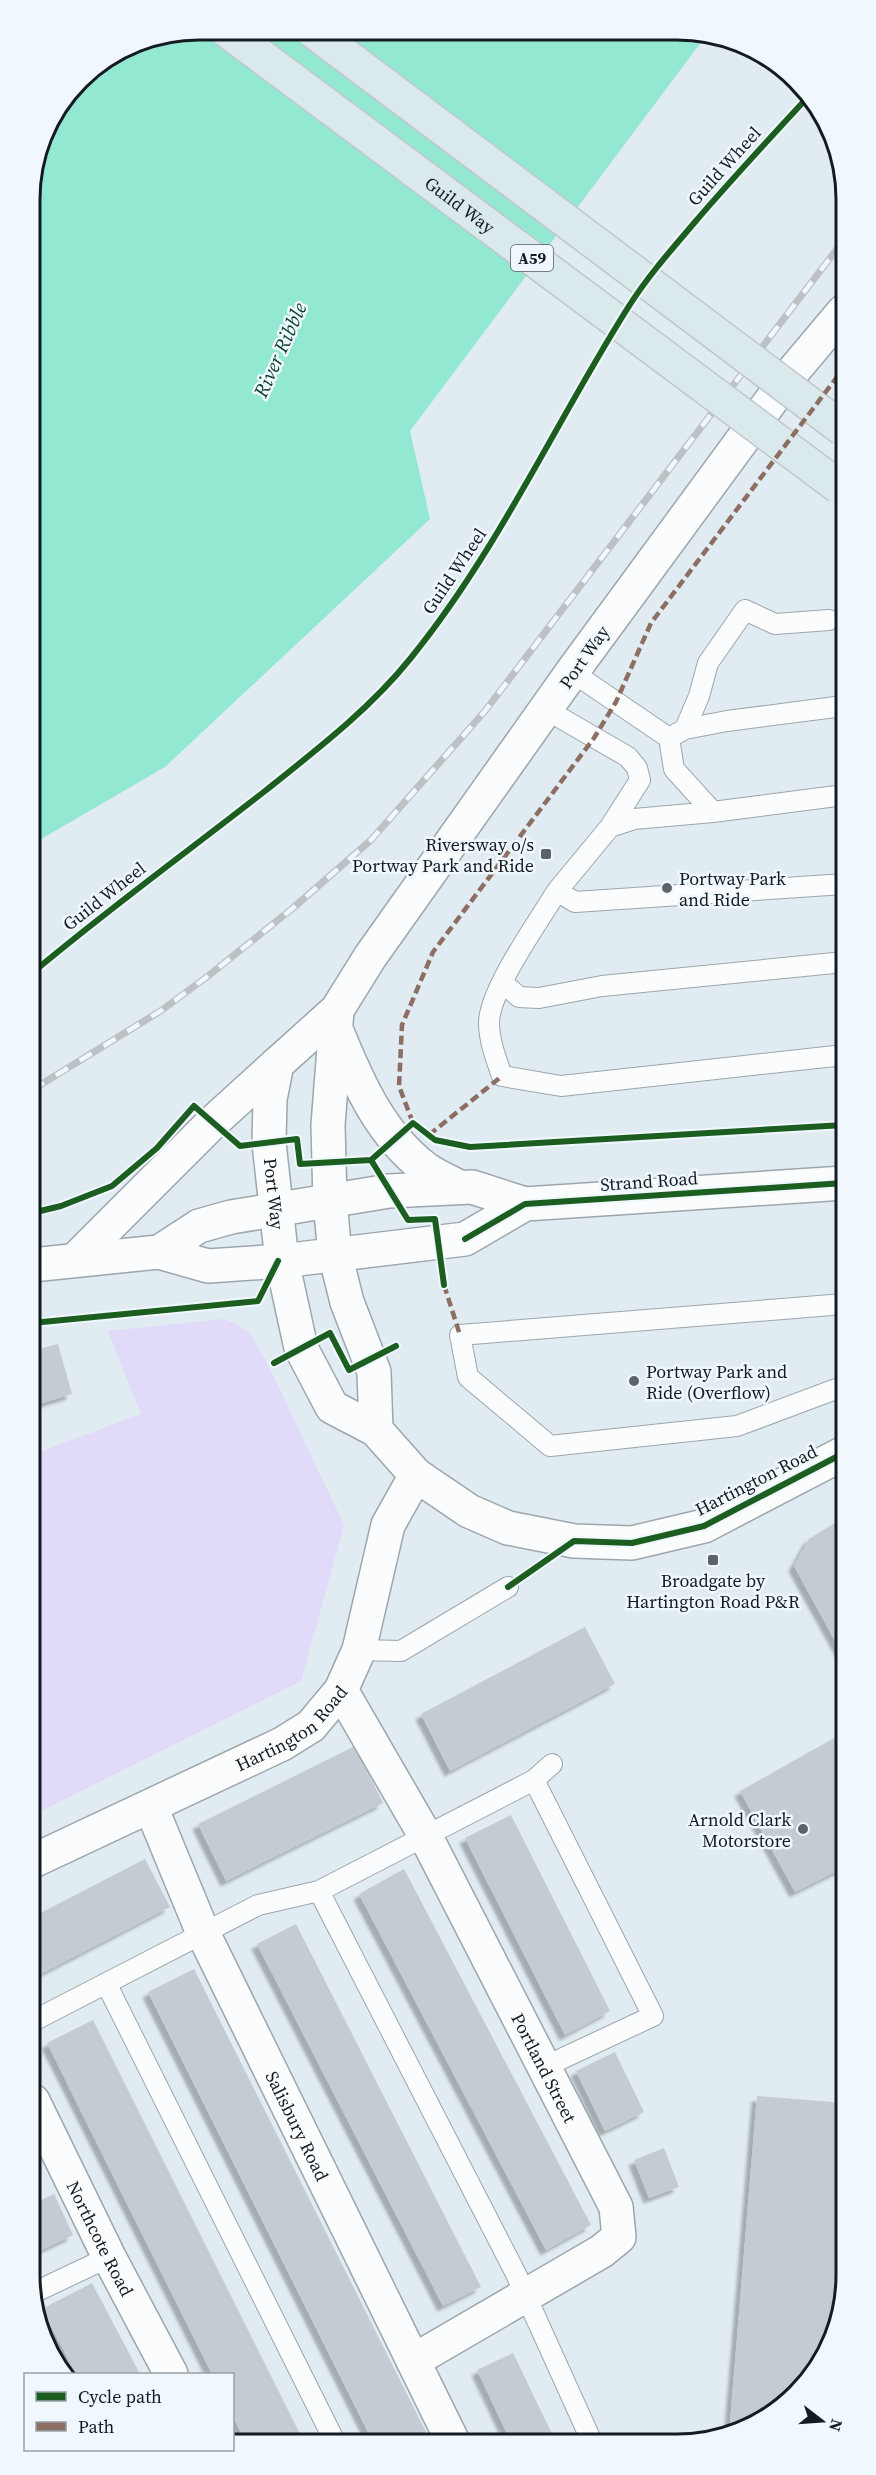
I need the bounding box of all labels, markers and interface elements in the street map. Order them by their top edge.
street label: Guild Wheel [682,121,766,211]
street label: Guild Way [420,170,501,239]
road number: A59 [511,245,553,271]
water label: River Ribble [246,298,313,403]
street label: Guild Wheel [416,523,492,619]
street label: Port Way [553,620,615,694]
place label: Riversway o/s Portway Park and Ride [352,832,534,878]
marker: Riversway o/s Portway Park and Ride [539,847,553,861]
street label: Guild Wheel [57,856,151,936]
place label: Portway Park and Ride [679,866,786,912]
marker: Portway Park and Ride [660,881,674,895]
street label: Port Way [258,1157,291,1232]
street label: Strand Road [600,1165,698,1197]
place label: Portway Park and Ride (Overflow) [646,1359,787,1405]
marker: Portway Park and Ride (Overflow) [627,1374,641,1388]
street label: Hartington Road [691,1438,821,1522]
marker: Broadgate by Hartington Road P&R [706,1553,720,1567]
place label: Broadgate by Hartington Road P&R [626,1568,800,1614]
street label: Hartington Road [231,1680,352,1777]
place label: Arnold Clark Motorstore [688,1807,791,1853]
marker: Arnold Clark Motorstore [796,1822,810,1836]
street label: Portland Street [506,2008,583,2127]
street label: Salisbury Road [260,2067,335,2185]
street label: Northcote Road [61,2176,140,2300]
legend [24,2373,234,2451]
text: Cycle path [78,2384,162,2409]
north arrow [792,2391,852,2451]
text: Path [78,2414,115,2439]
text: N [824,2417,849,2435]

